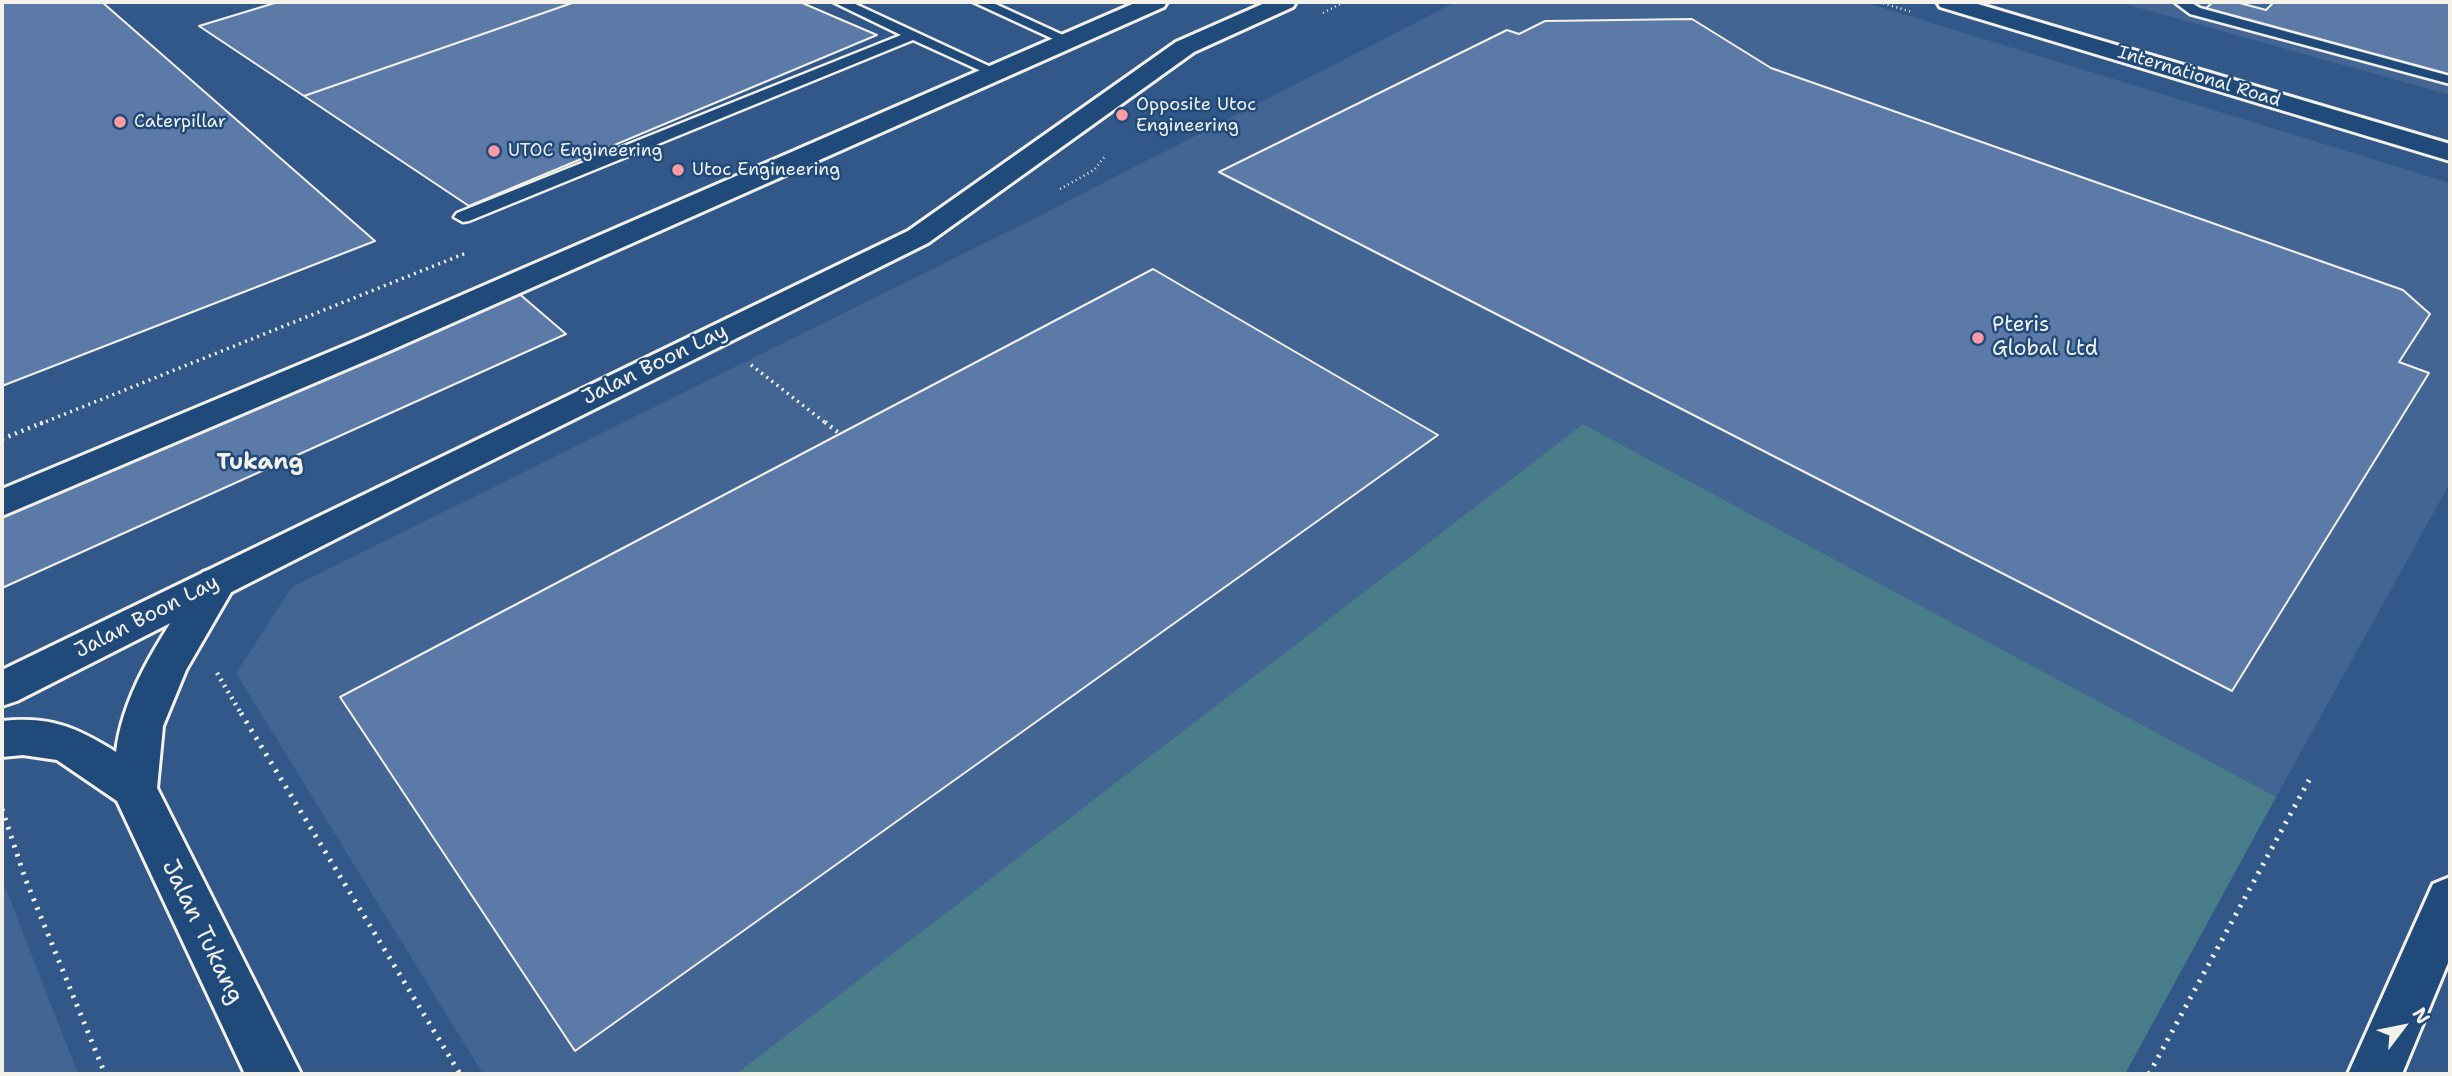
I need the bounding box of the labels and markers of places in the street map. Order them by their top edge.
place label: Opposite Utoc Engineering [1136,94,1256,136]
marker: Opposite Utoc Engineering [1114,107,1130,123]
place label: Caterpillar [134,111,226,133]
marker: Caterpillar [112,114,128,130]
place label: UTOC Engineering [508,140,663,162]
marker: UTOC Engineering [486,143,502,159]
place label: Utoc Engineering [692,159,840,181]
marker: Utoc Engineering [670,162,686,178]
place label: Pteris Global Ltd [1992,313,2098,363]
marker: Pteris Global Ltd [1970,330,1986,346]

